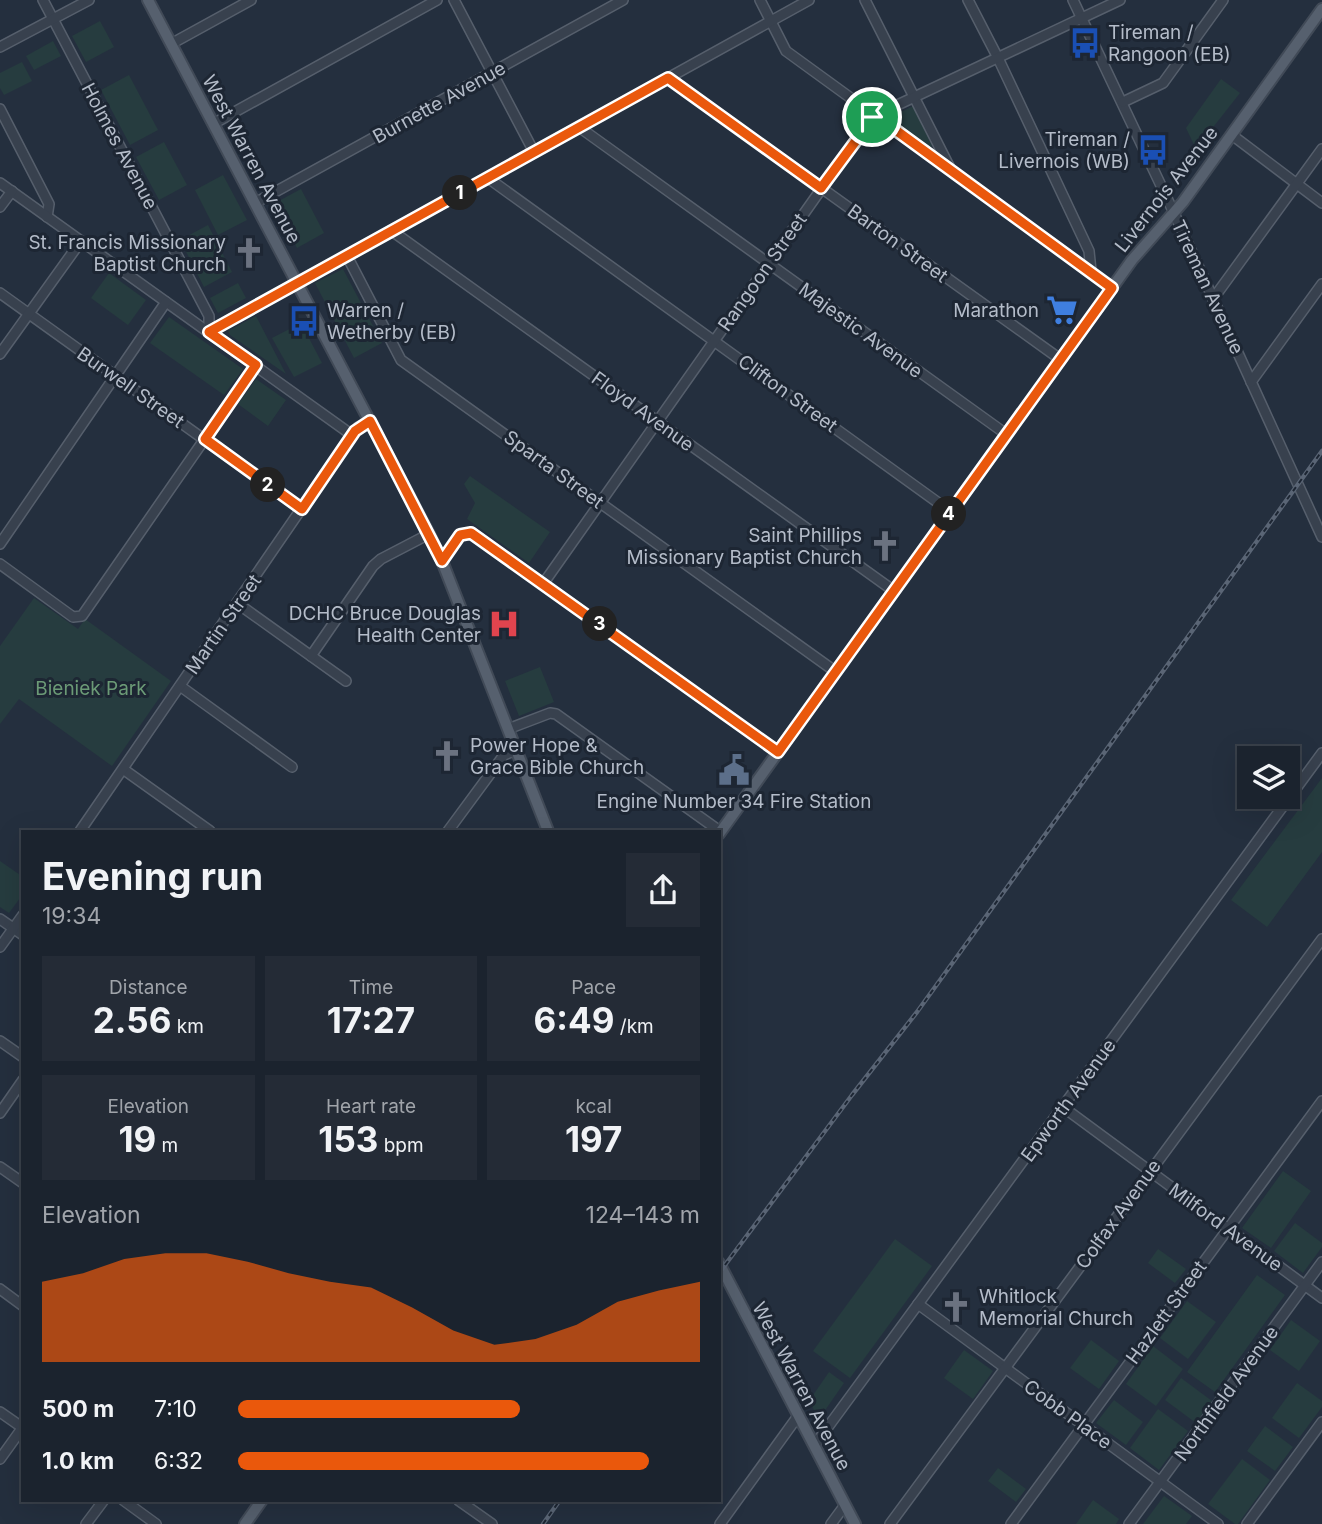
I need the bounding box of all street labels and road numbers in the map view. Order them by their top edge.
street label: Burnette Avenue [369,56,510,148]
street label: West Warren Avenue [197,71,306,247]
street label: Holmes Avenue [77,79,163,213]
street label: Livernois Avenue [1110,122,1223,257]
street label: Barton Street [843,199,952,287]
street label: Rangoon Street [713,209,812,336]
street label: Tireman Avenue [1166,216,1249,358]
street label: Majestic Avenue [794,278,927,383]
street label: Burwell Street [73,342,189,433]
street label: Clifton Street [734,350,842,437]
street label: Floyd Avenue [587,367,698,456]
street label: Sparta Street [499,425,608,513]
street label: Martin Street [181,570,266,679]
street label: Epworth Avenue [1016,1034,1121,1166]
street label: Colfax Avenue [1071,1155,1166,1274]
street label: Milford Avenue [1164,1178,1287,1276]
street label: Hazlett Street [1121,1256,1212,1368]
street label: West Warren Avenue [747,1298,856,1474]
street label: Northfield Avenue [1170,1321,1283,1465]
street label: Cobb Place [1019,1375,1116,1454]

